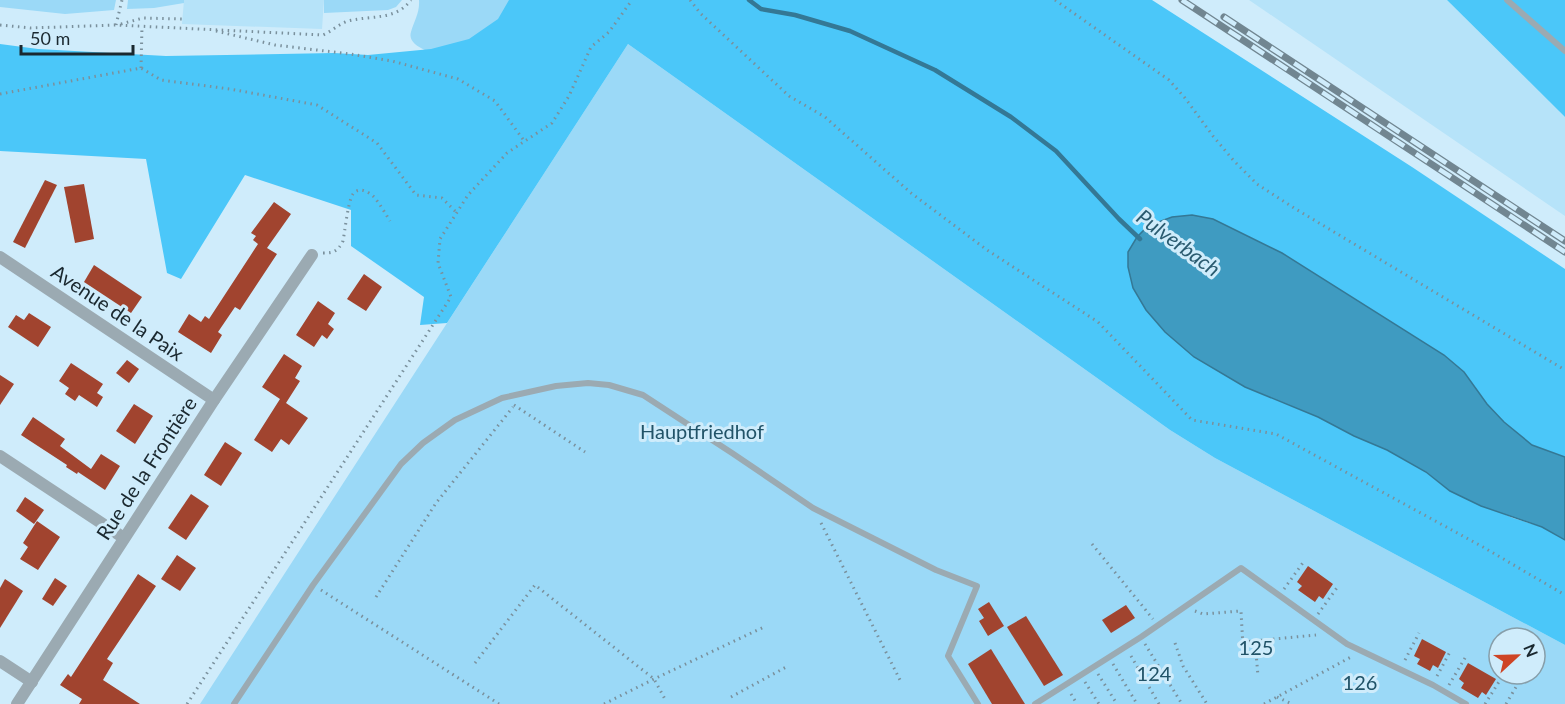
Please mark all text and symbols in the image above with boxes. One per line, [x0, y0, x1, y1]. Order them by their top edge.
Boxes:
scale bar [21, 18, 134, 56]
text: 50 m [30, 27, 70, 49]
water label: Pulverbach [1132, 203, 1226, 281]
street label: Avenue de la Paix [47, 259, 189, 365]
street label: Rue de la Frontière [91, 392, 201, 544]
park label: Hauptfriedhof [640, 419, 764, 443]
north arrow [1487, 626, 1547, 686]
park label: 125 [1239, 635, 1273, 659]
text: N [1520, 641, 1542, 659]
park label: 124 [1137, 661, 1172, 685]
park label: 126 [1343, 670, 1377, 694]

